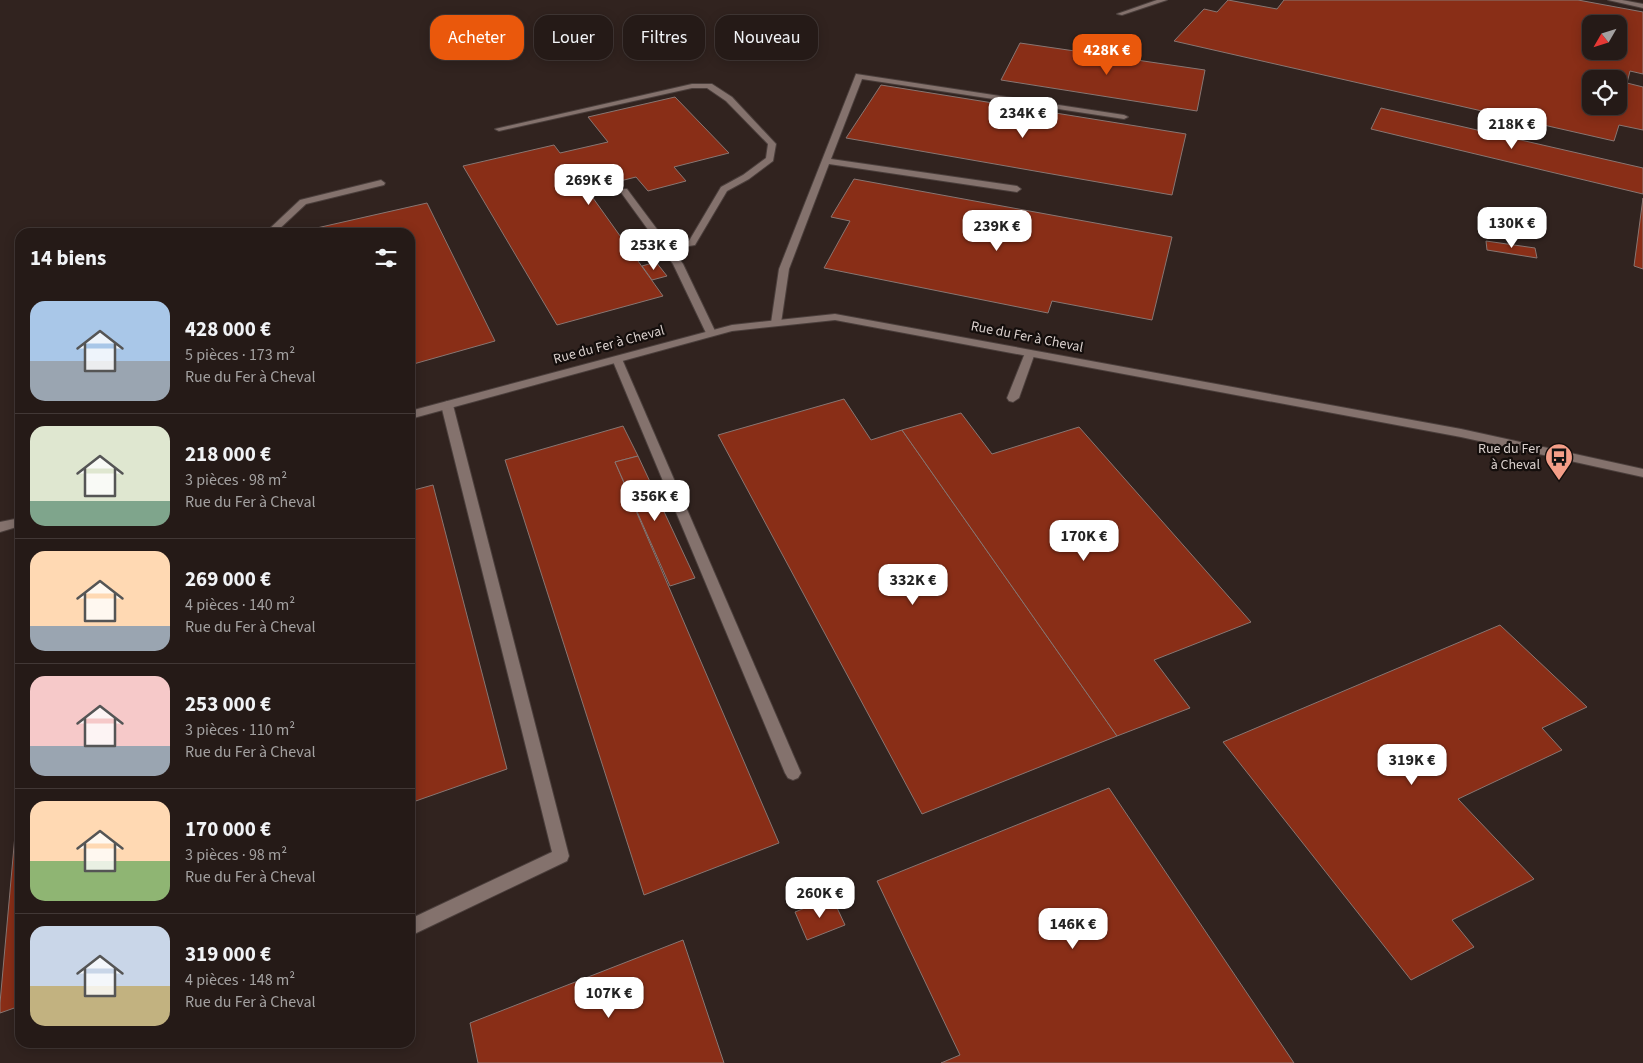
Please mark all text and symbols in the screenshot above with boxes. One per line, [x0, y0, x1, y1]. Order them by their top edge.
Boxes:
chip: Acheter [430, 15, 524, 60]
chip: Louer [534, 15, 613, 60]
chip: Filtres [623, 15, 705, 60]
chip: Nouveau [715, 15, 818, 60]
north arrow [1582, 15, 1628, 60]
map controls [1582, 15, 1627, 115]
pin: 428K € [1066, 34, 1148, 76]
text: 428K € [1084, 39, 1130, 61]
button: locate [1582, 70, 1627, 115]
pin: 234K € [982, 96, 1064, 139]
text: 234K € [1000, 102, 1046, 124]
pin: 218K € [1471, 108, 1553, 150]
text: 218K € [1489, 113, 1535, 135]
pin: 269K € [548, 164, 630, 206]
text: 269K € [566, 169, 612, 191]
pin: 130K € [1471, 206, 1553, 249]
pin: 239K € [956, 210, 1038, 252]
text: 130K € [1489, 212, 1535, 234]
text: 239K € [974, 215, 1020, 237]
pin: 253K € [613, 228, 695, 271]
text: 253K € [631, 234, 677, 256]
text: 14 biens [30, 243, 106, 273]
icon: filters [372, 244, 400, 272]
text: 428 000 € [185, 314, 271, 344]
street label: Rue du Fer à Cheval [969, 316, 1085, 358]
street label: Rue du Fer à Cheval [551, 320, 667, 369]
icon: home [70, 321, 130, 381]
text: 5 pièces · 173 m² [185, 344, 295, 366]
text: Rue du Fer à Cheval [185, 366, 316, 388]
text: 218 000 € [185, 439, 271, 469]
place label: Rue du Fer à Cheval [1478, 439, 1540, 475]
bus stop icon: Rue du Fer à Cheval [1544, 442, 1574, 481]
icon: home [70, 446, 130, 506]
text: 3 pièces · 98 m² [185, 469, 287, 491]
pin: 356K € [614, 480, 696, 522]
text: 356K € [632, 485, 678, 507]
text: Rue du Fer à Cheval [185, 491, 316, 513]
pin: 170K € [1043, 520, 1125, 562]
text: 170K € [1061, 525, 1107, 547]
text: 269 000 € [185, 564, 271, 594]
pin: 332K € [872, 564, 954, 606]
text: 332K € [890, 569, 936, 591]
icon: home [70, 571, 130, 631]
text: 4 pièces · 140 m² [185, 594, 295, 616]
text: Rue du Fer à Cheval [185, 616, 316, 638]
text: 253 000 € [185, 689, 271, 719]
icon: home [70, 696, 130, 756]
text: 3 pièces · 110 m² [185, 719, 295, 741]
text: Rue du Fer à Cheval [185, 741, 316, 763]
pin: 319K € [1371, 744, 1453, 786]
text: 319K € [1389, 749, 1435, 771]
text: 170 000 € [185, 814, 271, 844]
icon: home [70, 821, 130, 881]
text: 3 pièces · 98 m² [185, 844, 287, 866]
text: Rue du Fer à Cheval [185, 866, 316, 888]
pin: 260K € [779, 876, 861, 919]
text: 260K € [797, 882, 843, 904]
pin: 146K € [1032, 908, 1114, 950]
text: 146K € [1050, 913, 1096, 935]
text: 319 000 € [185, 939, 271, 969]
icon: home [70, 946, 130, 1006]
text: 4 pièces · 148 m² [185, 969, 295, 991]
pin: 107K € [568, 976, 650, 1019]
text: 107K € [586, 982, 632, 1004]
text: Rue du Fer à Cheval [185, 991, 316, 1013]

